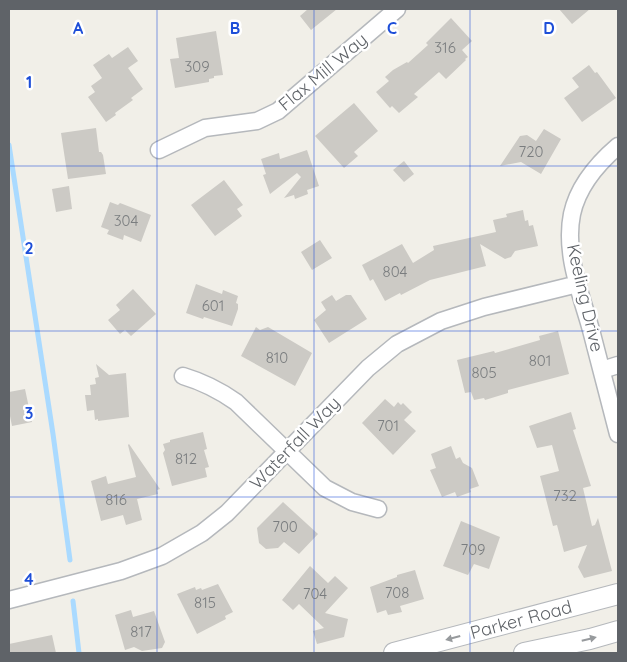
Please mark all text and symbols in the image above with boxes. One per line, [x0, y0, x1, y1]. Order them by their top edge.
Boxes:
text: A [73, 18, 84, 38]
text: B [230, 18, 240, 38]
text: C [387, 18, 397, 38]
text: D [543, 18, 555, 38]
street label: Flax Mill Way [273, 28, 372, 116]
house number: 316 [434, 38, 456, 57]
house number: 309 [184, 57, 210, 76]
text: 1 [26, 72, 32, 92]
house number: 720 [519, 142, 544, 161]
house number: 304 [114, 211, 138, 230]
text: 2 [24, 238, 34, 258]
street label: Keeling Drive [562, 242, 609, 354]
house number: 804 [383, 262, 408, 281]
house number: 601 [202, 296, 224, 315]
house number: 810 [266, 348, 288, 367]
house number: 801 [529, 351, 551, 370]
house number: 805 [471, 363, 497, 382]
street label: Waterfall Way [245, 391, 345, 494]
text: 3 [25, 403, 33, 423]
house number: 701 [377, 416, 399, 435]
house number: 812 [175, 449, 197, 468]
house number: 732 [553, 486, 577, 505]
house number: 816 [105, 490, 127, 509]
house number: 700 [272, 517, 298, 536]
house number: 709 [461, 540, 486, 559]
text: 4 [24, 569, 34, 589]
house number: 708 [385, 583, 409, 602]
house number: 704 [303, 584, 327, 603]
house number: 815 [194, 593, 216, 612]
street label: Parker Road [467, 595, 574, 644]
house number: 817 [130, 622, 152, 641]
one-way arrow [445, 634, 460, 642]
one-way arrow [581, 635, 596, 643]

